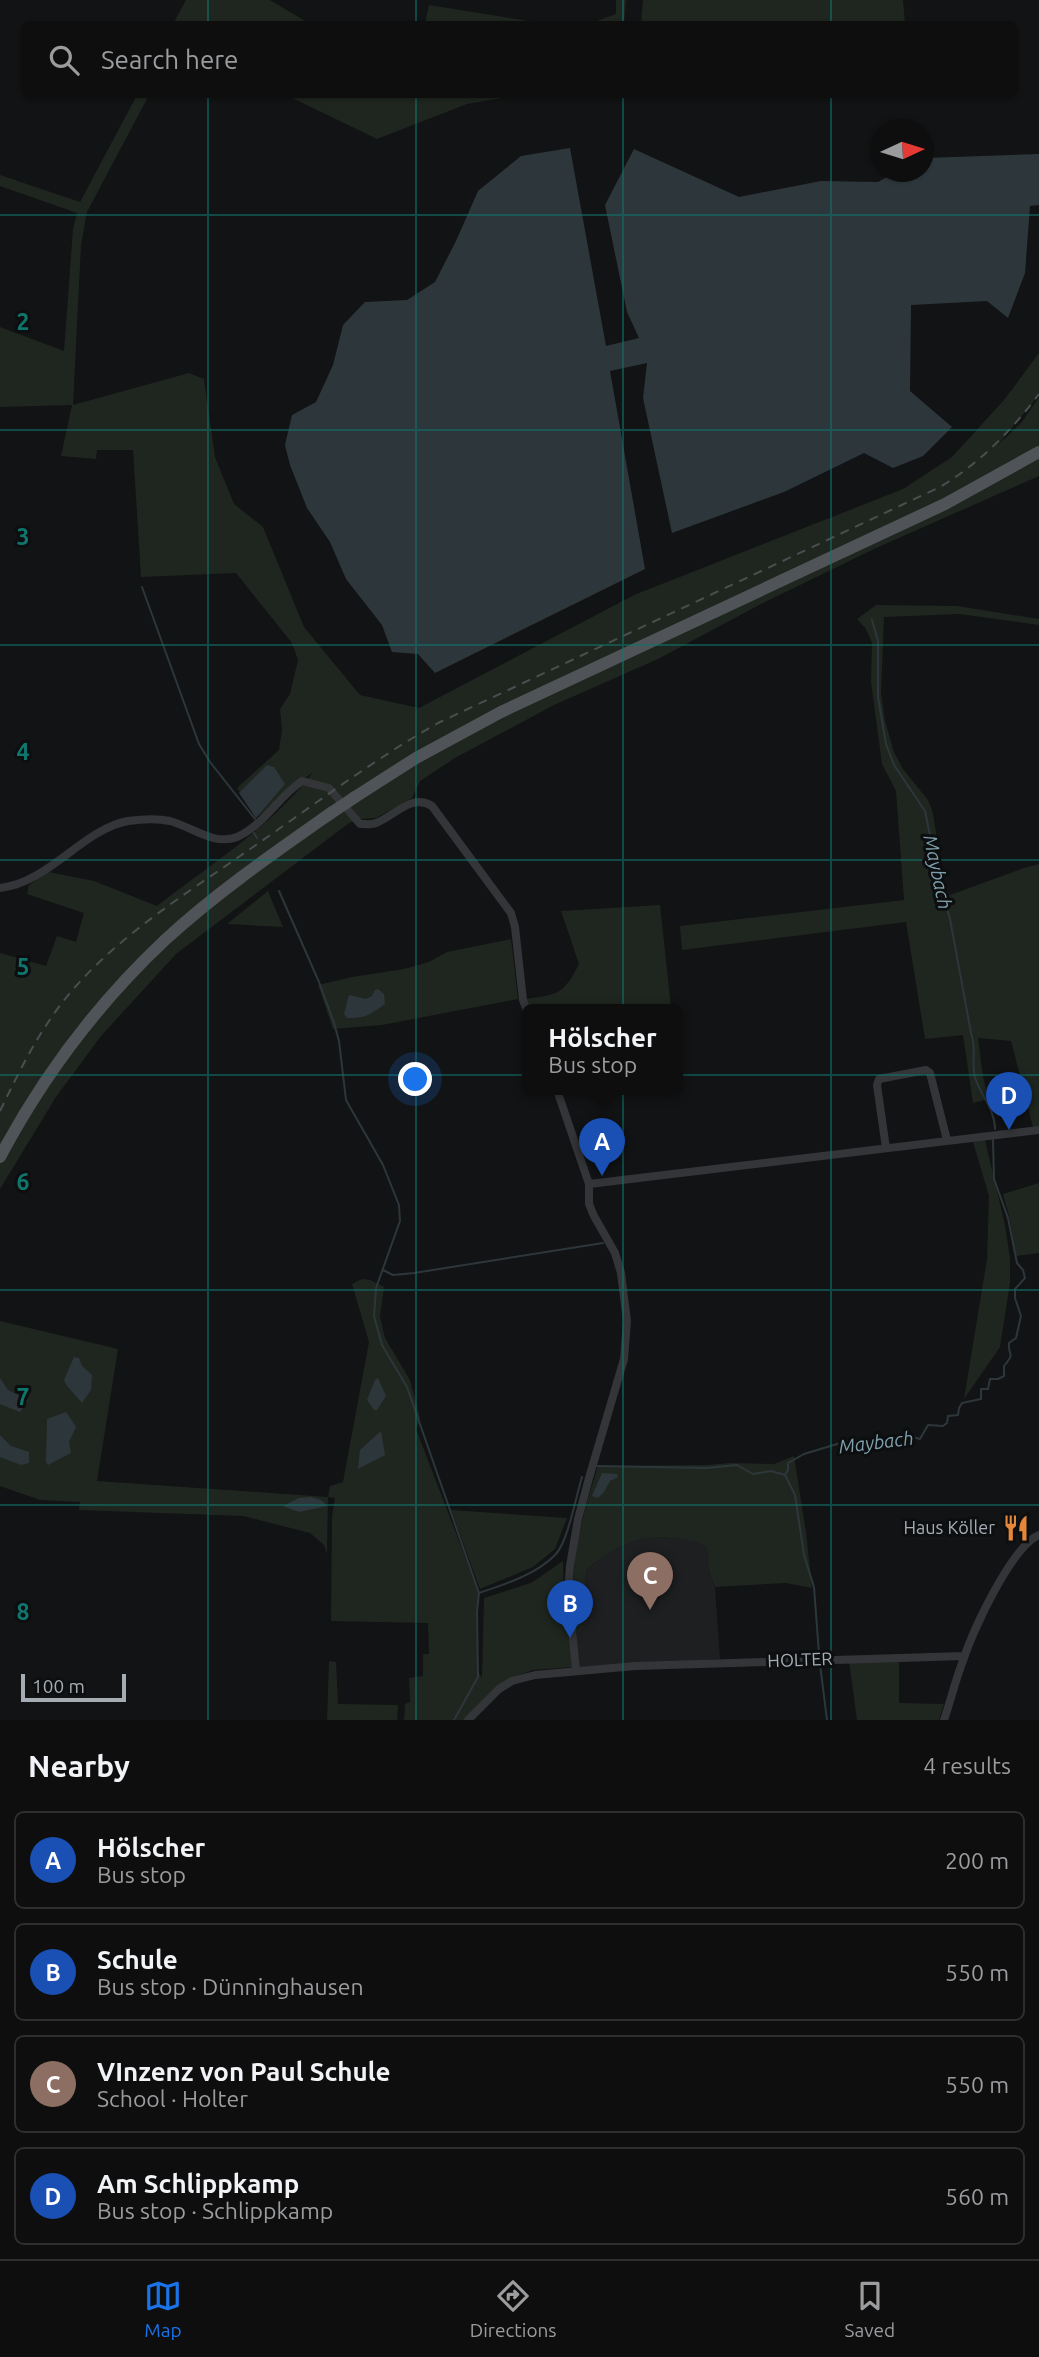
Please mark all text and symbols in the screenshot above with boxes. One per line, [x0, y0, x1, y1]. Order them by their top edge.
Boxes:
search box [21, 21, 1018, 98]
icon: search [45, 41, 83, 79]
text: Search here [101, 45, 238, 74]
north arrow [871, 119, 934, 182]
text: 2 [17, 309, 29, 334]
text: 3 [17, 524, 29, 549]
text: 4 [17, 739, 30, 764]
water label: Maybach [919, 833, 957, 911]
text: 5 [17, 954, 29, 979]
popup [522, 1004, 683, 1095]
text: Hölscher [548, 1023, 657, 1052]
text: Bus stop [548, 1052, 637, 1077]
your location [398, 1062, 432, 1096]
pin: D [986, 1072, 1032, 1130]
pin: A [579, 1118, 625, 1176]
text: 6 [17, 1169, 30, 1194]
text: 7 [17, 1384, 29, 1409]
water label: Maybach [837, 1426, 915, 1458]
restaurant icon: Haus Köller [1001, 1513, 1031, 1543]
place label: Haus Köller [904, 1517, 995, 1537]
pin: C [627, 1552, 673, 1610]
pin: B [547, 1580, 593, 1638]
text: 8 [17, 1599, 29, 1624]
street label: HOLTER [767, 1648, 833, 1670]
scale bar [21, 1671, 126, 1703]
text: 100 m [32, 1675, 85, 1697]
text: Nearby [28, 1749, 130, 1783]
text: 4 results [923, 1753, 1011, 1778]
text: Hölscher [97, 1833, 205, 1862]
text: A [45, 1848, 61, 1873]
text: 200 m [945, 1848, 1009, 1873]
text: Bus stop [97, 1862, 186, 1887]
text: Schule [97, 1945, 178, 1974]
text: B [45, 1960, 61, 1985]
text: 550 m [945, 1960, 1009, 1985]
text: Bus stop · Dünninghausen [97, 1974, 364, 1999]
text: VInzenz von Paul Schule [97, 2057, 391, 2086]
text: C [46, 2072, 60, 2097]
text: 550 m [945, 2072, 1009, 2097]
text: School · Holter [97, 2086, 248, 2111]
text: Am Schlippkamp [97, 2169, 299, 2198]
text: D [45, 2184, 61, 2209]
text: 560 m [945, 2184, 1009, 2209]
text: Bus stop · Schlippkamp [97, 2198, 333, 2223]
tab: Map [144, 2277, 182, 2341]
tab: Directions [470, 2277, 557, 2341]
tab: Saved [844, 2277, 895, 2341]

